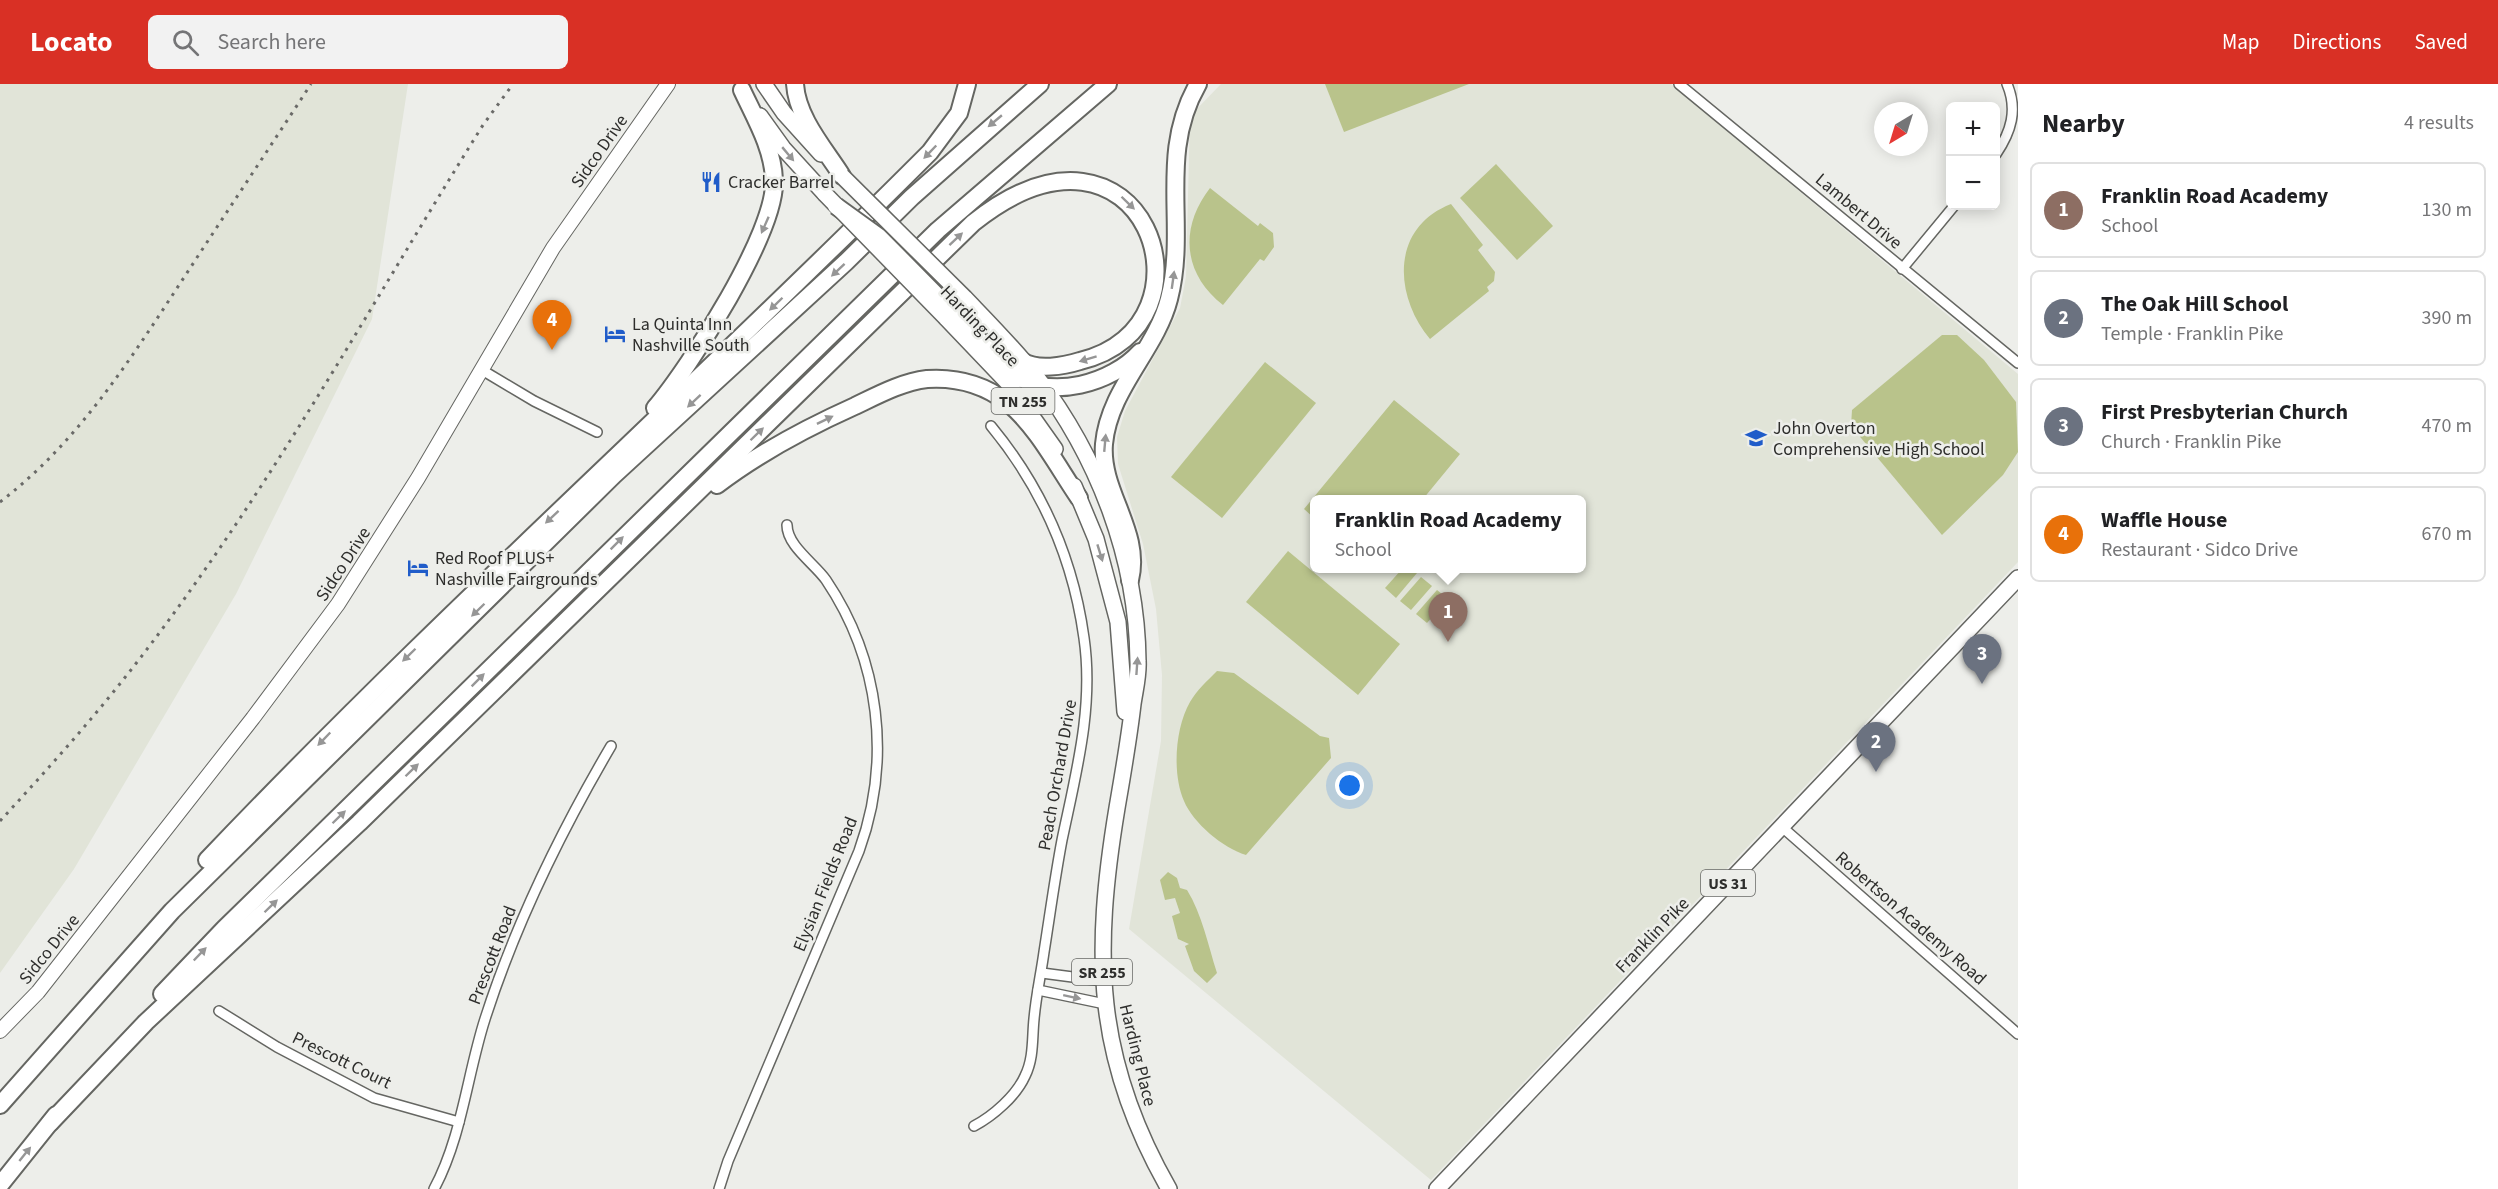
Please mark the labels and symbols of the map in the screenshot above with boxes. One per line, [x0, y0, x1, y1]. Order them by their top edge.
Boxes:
north arrow [1874, 102, 1928, 156]
street label: Sidco Drive [565, 110, 634, 193]
one-way arrow [987, 115, 1003, 128]
one-way arrow [923, 145, 937, 160]
one-way arrow [781, 146, 794, 161]
street label: Lambert Drive [1810, 168, 1908, 255]
restaurant icon: Cracker Barrel [699, 170, 723, 194]
place label: Cracker Barrel [728, 170, 834, 195]
one-way arrow [1120, 196, 1135, 210]
one-way arrow [760, 216, 770, 234]
one-way arrow [948, 233, 963, 246]
one-way arrow [831, 262, 845, 276]
one-way arrow [1168, 270, 1177, 289]
street label: Harding Place [934, 280, 1025, 373]
one-way arrow [768, 297, 783, 311]
pin: 4 [532, 300, 572, 350]
place label: La Quinta Inn Nashville South [632, 312, 750, 358]
hotel icon: La Quinta Inn Nashville South [603, 322, 627, 346]
one-way arrow [1079, 355, 1097, 364]
road number: TN 255 [992, 388, 1054, 414]
one-way arrow [687, 394, 702, 408]
one-way arrow [816, 416, 833, 425]
place label: John Overton Comprehensive High School [1773, 416, 1985, 462]
school or university icon: John Overton Comprehensive High School [1744, 426, 1768, 450]
one-way arrow [749, 427, 764, 441]
one-way arrow [1100, 433, 1110, 452]
one-way arrow [545, 509, 559, 523]
street label: Sidco Drive [310, 522, 377, 606]
one-way arrow [609, 536, 624, 550]
one-way arrow [1096, 544, 1105, 562]
place label: Red Roof PLUS+ Nashville Fairgrounds [435, 546, 598, 592]
hotel icon: Red Roof PLUS+ Nashville Fairgrounds [406, 556, 430, 580]
pin: 1 [1428, 592, 1468, 642]
one-way arrow [472, 602, 486, 616]
pin: 3 [1962, 634, 2002, 684]
one-way arrow [402, 647, 416, 661]
one-way arrow [1133, 657, 1142, 676]
one-way arrow [471, 673, 485, 687]
street label: Peach Orchard Drive [1032, 698, 1083, 853]
pin: 2 [1856, 722, 1896, 772]
one-way arrow [317, 731, 331, 745]
one-way arrow [404, 764, 418, 778]
your location [1335, 771, 1364, 800]
one-way arrow [331, 810, 345, 824]
street label: Elysian Fields Road [787, 813, 864, 955]
street label: Robertson Academy Road [1830, 846, 1992, 991]
road number: US 31 [1701, 870, 1755, 896]
street label: Franklin Pike [1610, 892, 1695, 979]
one-way arrow [264, 899, 278, 913]
street label: Prescott Road [462, 902, 523, 1008]
street label: Sidco Drive [13, 909, 86, 990]
one-way arrow [193, 946, 207, 961]
road number: SR 255 [1072, 959, 1132, 985]
one-way arrow [1062, 993, 1081, 1003]
street label: Harding Place [1113, 1001, 1162, 1109]
street label: Prescott Court [288, 1026, 396, 1095]
one-way arrow [18, 1146, 30, 1161]

